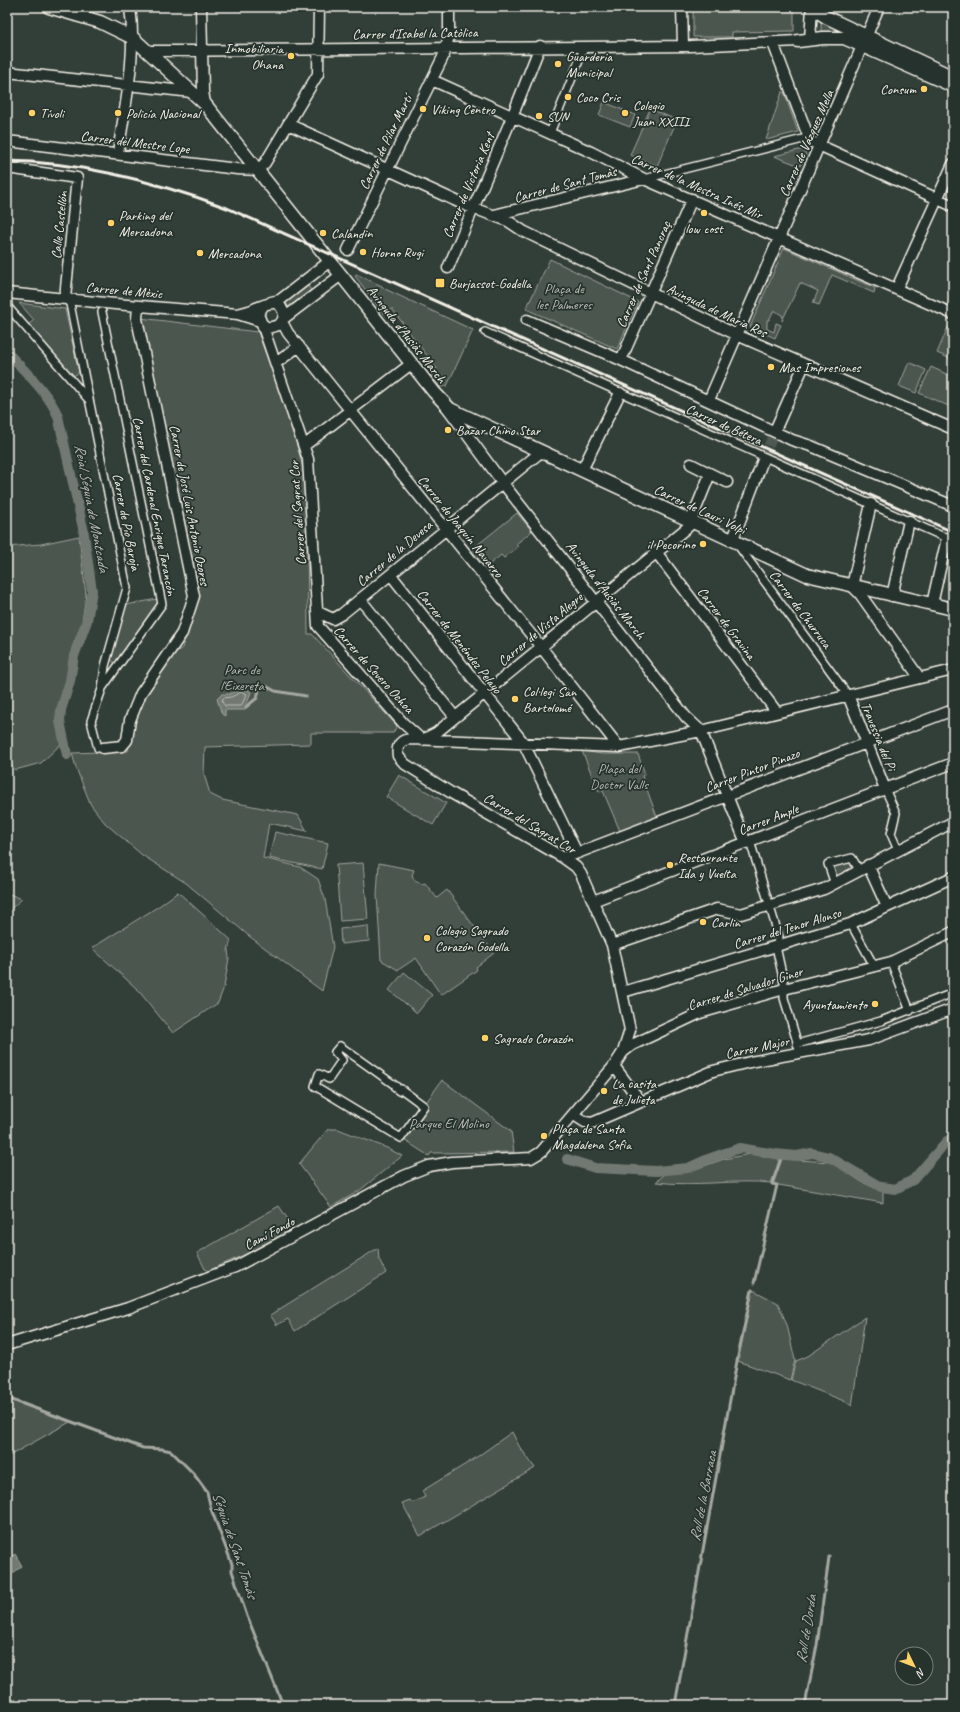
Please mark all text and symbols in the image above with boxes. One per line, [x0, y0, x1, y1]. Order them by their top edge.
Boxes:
street label: Carrer d'Isabel la Catòlica [352, 24, 479, 43]
place label: Inmobiliaria Ohana [225, 40, 284, 73]
place label: Guarderia Municipal [566, 48, 614, 81]
marker: Inmobiliaria Ohana [286, 51, 296, 61]
marker: Guarderia Municipal [553, 59, 563, 69]
place label: Consum [880, 81, 917, 98]
marker: Consum [919, 84, 929, 94]
street label: Carrer de Vázquez Mella [775, 86, 838, 199]
street label: Carrer de Pilar Martí [355, 89, 417, 192]
place label: Coco Cris [576, 89, 621, 106]
marker: Coco Cris [563, 92, 573, 102]
place label: Colegio Juan XXIII [632, 97, 693, 130]
place label: Viking Centro [431, 101, 496, 118]
marker: Viking Centro [418, 104, 428, 114]
place label: Tívoli [40, 105, 66, 122]
place label: Policía Nacional [126, 105, 202, 122]
marker: Tívoli [27, 108, 37, 118]
marker: Policía Nacional [113, 108, 123, 118]
place label: SUN [547, 108, 571, 125]
marker: Colegio Juan XXIII [620, 108, 630, 118]
marker: SUN [534, 111, 544, 121]
street label: Carrer del Mestre Lope [80, 127, 192, 158]
street label: Carrer de Victoria Kent [439, 128, 499, 240]
street label: Carrer de la Mestra Inés Mir [629, 150, 766, 223]
street label: Carrer de Sant Tomàs [512, 162, 619, 206]
street label: Calle Castellón [47, 190, 72, 260]
place label: Parking del Mercadona [119, 207, 174, 240]
marker: low cost [699, 208, 709, 218]
street label: Carrer de Sant Pancraç [612, 217, 675, 330]
marker: Parking del Mercadona [106, 218, 116, 228]
place label: low cost [685, 220, 724, 237]
place label: Calandin [331, 225, 373, 242]
marker: Calandin [318, 228, 328, 238]
place label: Horno Rugi [371, 244, 426, 261]
place label: Mercadona [208, 245, 262, 262]
marker: Horno Rugi [358, 247, 368, 257]
marker: Mercadona [195, 248, 205, 258]
place label: Burjassot-Godella [449, 275, 532, 292]
marker: Burjassot-Godella [434, 277, 446, 289]
street label: Carrer de Mèxic [85, 279, 164, 302]
park label: Plaça de les Palmeres [536, 280, 593, 313]
street label: Avinguda de Maria Ros [664, 280, 771, 342]
street label: Avinguda d'Ausiàs March [363, 282, 451, 388]
place label: Mas Impresiones [779, 359, 862, 376]
marker: Mas Impresiones [766, 362, 776, 372]
street label: Carrer de Bétera [683, 400, 765, 449]
street label: Carrer del Cardenal Enrique Tarancón [129, 415, 180, 598]
place label: Bazar Chino Star [456, 422, 541, 439]
street label: Carrer de José Luis Antonio Ozores [166, 423, 214, 588]
marker: Bazar Chino Star [443, 425, 453, 435]
water label: Reial Séquia de Montcada [70, 443, 113, 575]
street label: Carrer del Sagrat Cor [285, 459, 310, 566]
street label: Carrer de Pío Baroja [109, 472, 144, 573]
street label: Carrer de Joaquín Navarro [414, 472, 508, 582]
street label: Carrer de Lauri Volpi [651, 481, 750, 539]
street label: Carrer de la Devesa [353, 516, 436, 590]
place label: il Pecorino [647, 536, 697, 553]
street label: Avinguda d'Ausiàs March [562, 538, 650, 644]
marker: il Pecorino [698, 539, 708, 549]
street label: Carrer de Churruca [766, 567, 836, 653]
street label: Carrer de Gravina [694, 584, 760, 664]
street label: Carrer de Menéndez Pelayo [414, 586, 506, 698]
street label: Carrer de Vista Alegre [494, 588, 587, 670]
street label: Carrer de Severo Ochoa [330, 622, 418, 718]
park label: Parc de l'Eixereta [220, 661, 265, 694]
place label: Col·legi San Bartolomé [523, 683, 577, 716]
marker: Col·legi San Bartolomé [510, 694, 520, 704]
street label: Travessia del Pi [857, 700, 901, 775]
street label: Carrer Pintor Pinazo [703, 744, 803, 796]
park label: Plaça del Doctor Valls [590, 760, 649, 793]
street label: Carrer del Sagrat Cor [481, 789, 580, 858]
street label: Carrer Ample [736, 800, 802, 839]
place label: Restaurante Ida y Vuelta [678, 849, 738, 882]
marker: Restaurante Ida y Vuelta [665, 860, 675, 870]
street label: Carrer del Tenor Alonso [731, 904, 844, 953]
place label: Carlin [711, 914, 741, 931]
marker: Carlin [698, 917, 708, 927]
place label: Colegio Sagrado Corazón Godella [435, 922, 510, 955]
marker: Colegio Sagrado Corazón Godella [422, 933, 432, 943]
street label: Carrer de Salvador Giner [686, 962, 806, 1014]
place label: Ayuntamiento [803, 996, 869, 1013]
marker: Ayuntamiento [870, 999, 880, 1009]
place label: Sagrado Corazón [493, 1030, 574, 1047]
street label: Carrer Major [724, 1032, 791, 1063]
marker: Sagrado Corazón [480, 1033, 490, 1043]
place label: La casita de Julieta [612, 1075, 657, 1108]
marker: La casita de Julieta [599, 1086, 609, 1096]
park label: Parque El Molino [409, 1115, 490, 1132]
place label: Plaça de Santa Magdalena Sofia [552, 1120, 632, 1153]
marker: Plaça de Santa Magdalena Sofia [539, 1131, 549, 1141]
street label: Camí Fondo [241, 1212, 299, 1254]
water label: Roll de la Barraca [685, 1448, 722, 1543]
water label: Séquia de Sant Tomàs [208, 1490, 262, 1603]
water label: Roll de Dorda [792, 1593, 821, 1664]
north arrow [894, 1646, 934, 1686]
text: N [912, 1666, 929, 1682]

